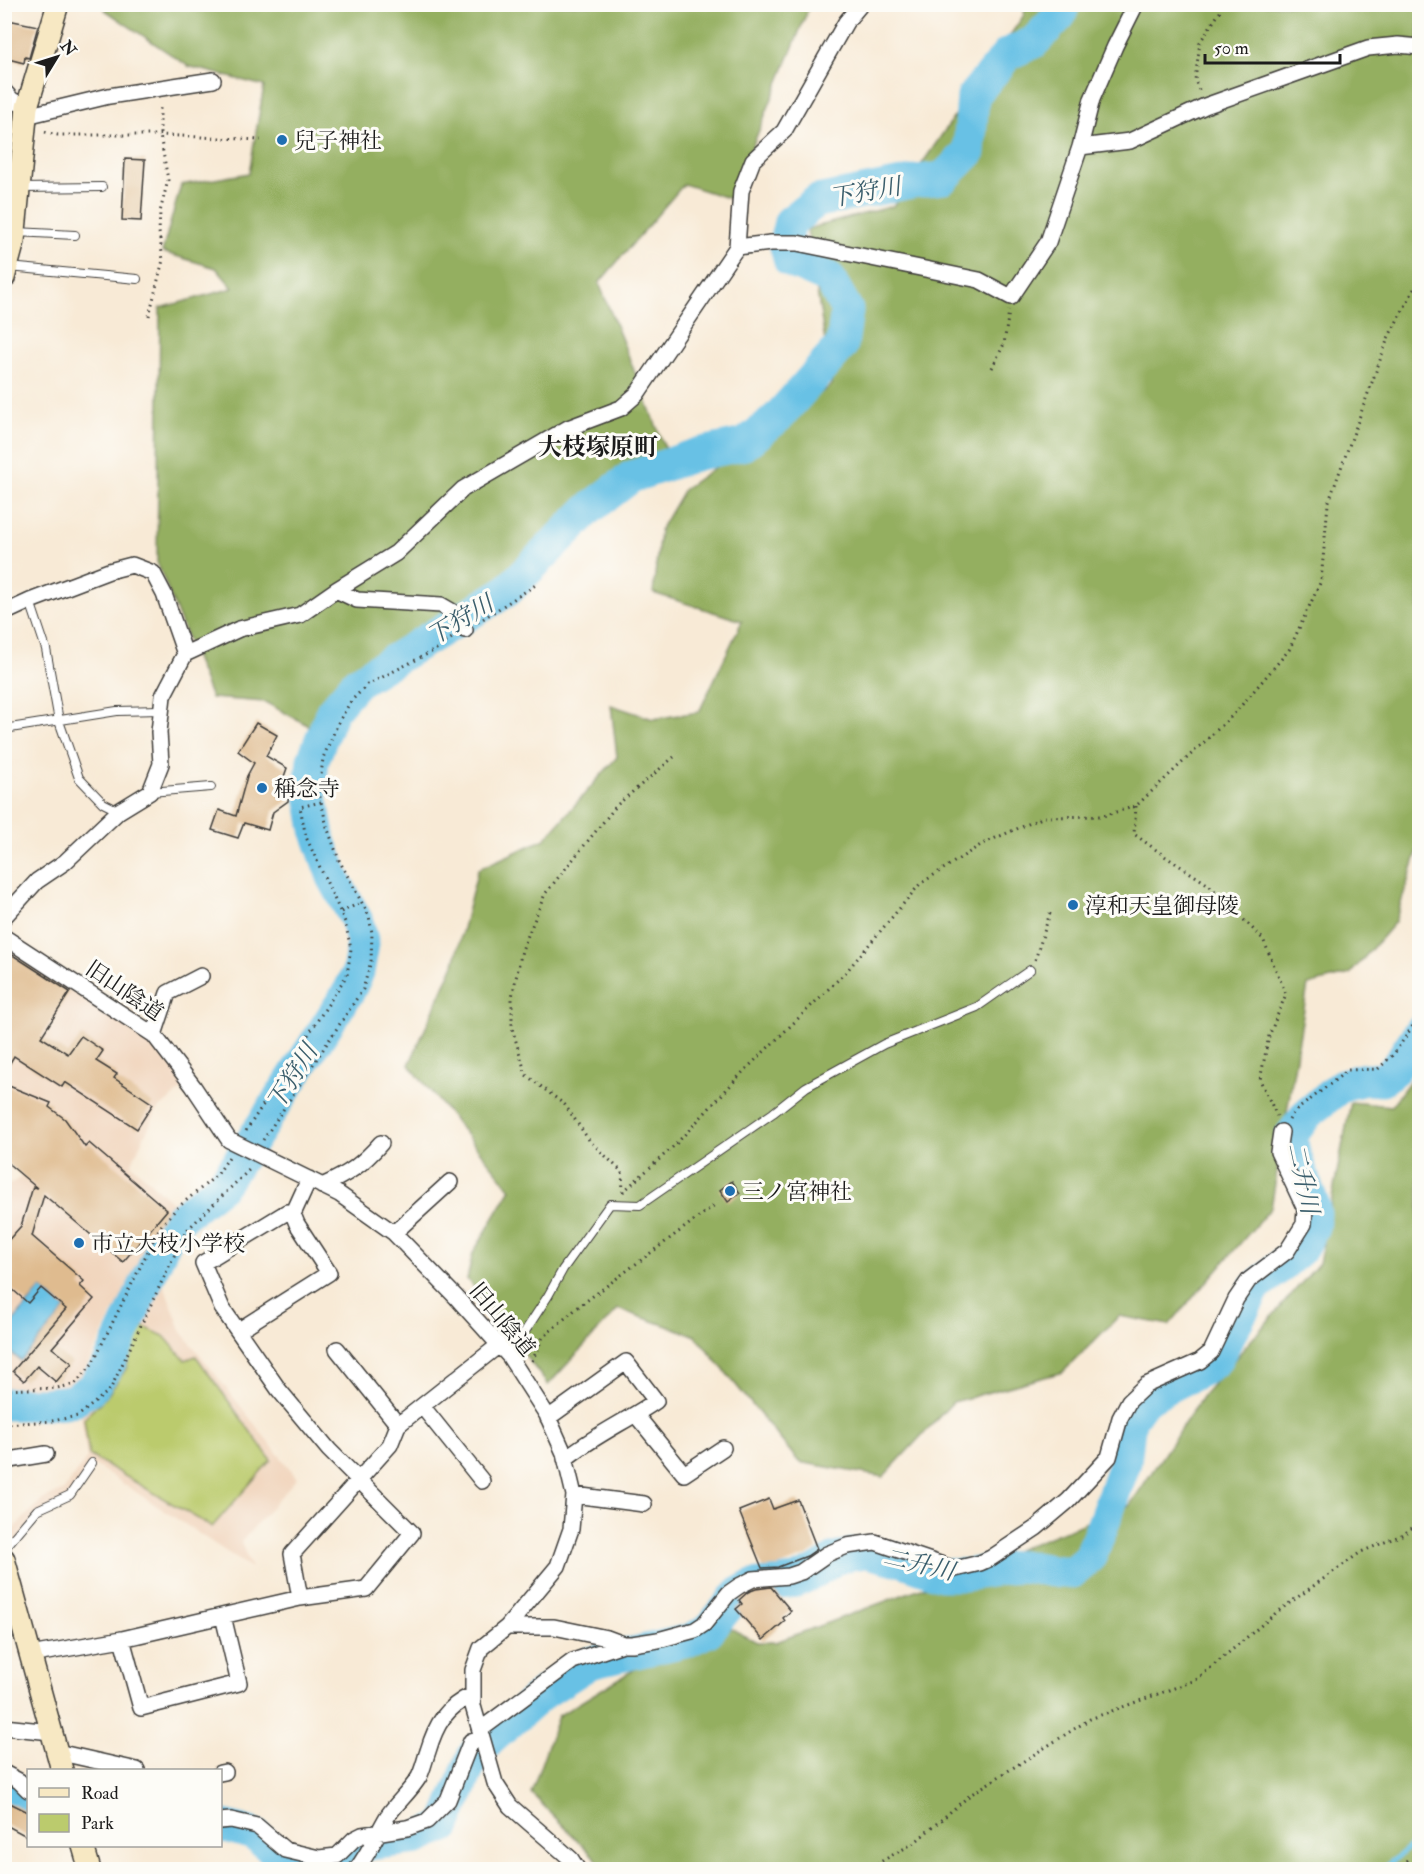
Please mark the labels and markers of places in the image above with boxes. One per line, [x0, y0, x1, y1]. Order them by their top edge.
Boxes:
place label: 兒子神社 [294, 127, 382, 155]
marker: 兒子神社 [275, 133, 289, 147]
place label: 稱念寺 [274, 775, 340, 803]
marker: 稱念寺 [255, 781, 269, 795]
place label: 淳和天皇御母陵 [1085, 892, 1239, 920]
marker: 淳和天皇御母陵 [1066, 898, 1080, 912]
place label: 三ノ宮神社 [742, 1178, 852, 1206]
marker: 三ノ宮神社 [723, 1184, 737, 1198]
place label: 市立大枝小学校 [91, 1230, 245, 1258]
marker: 市立大枝小学校 [72, 1236, 86, 1250]

